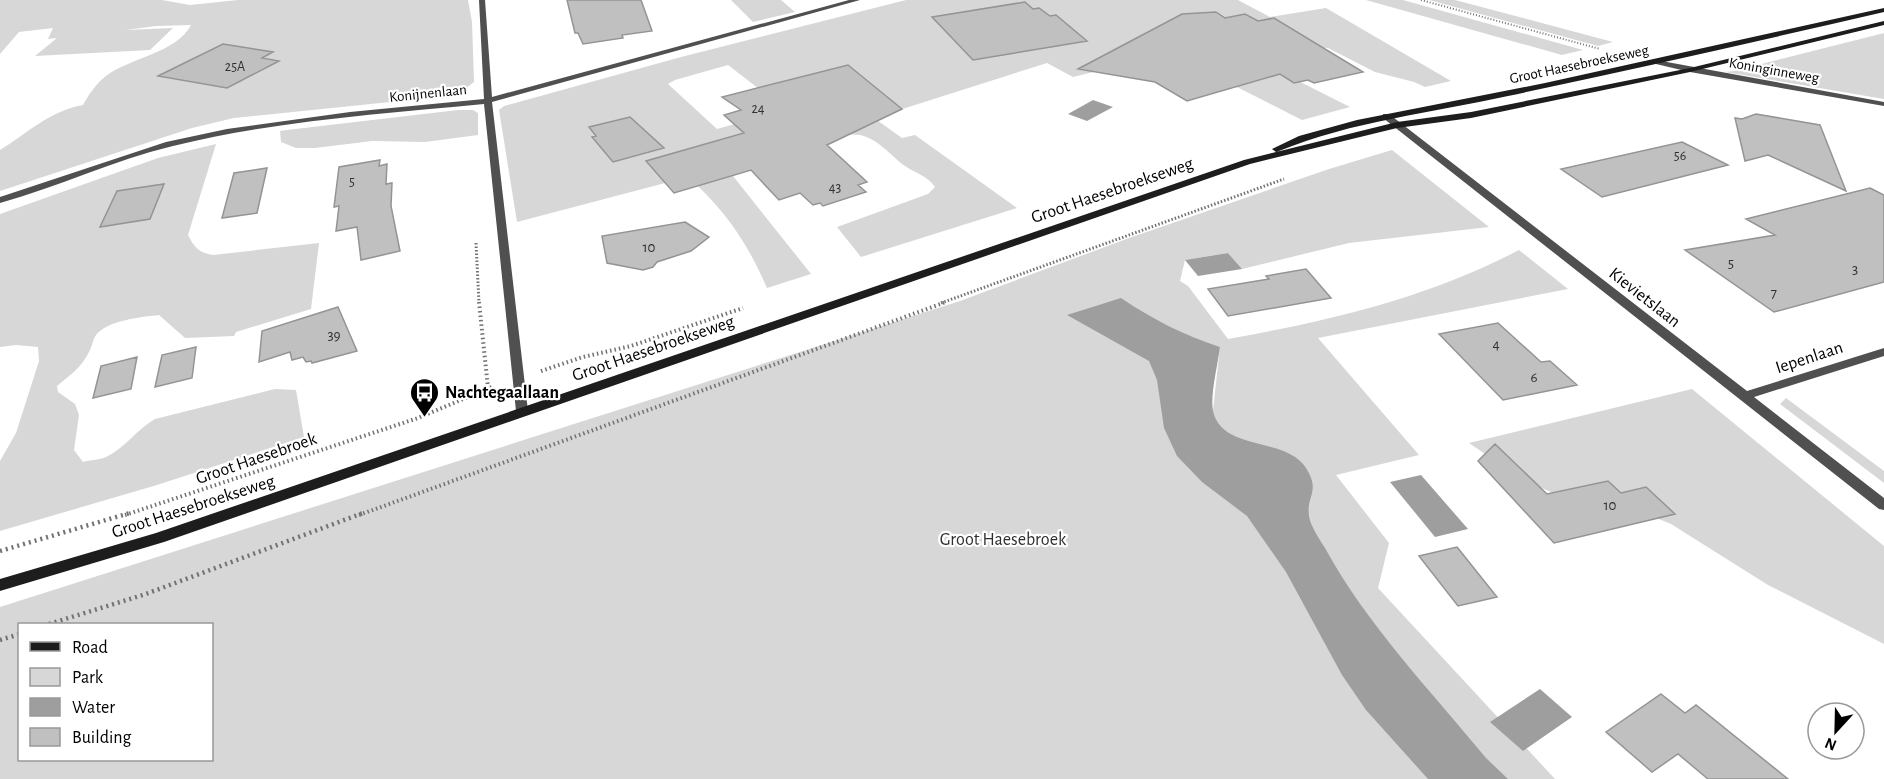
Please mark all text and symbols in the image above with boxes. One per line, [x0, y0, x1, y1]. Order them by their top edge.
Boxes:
street label: Groot Haesebroekseweg [1508, 42, 1651, 87]
street label: Koninginneweg [1728, 55, 1821, 86]
house number: 25A [225, 60, 245, 74]
street label: Konijnenlaan [388, 82, 468, 105]
house number: 24 [751, 102, 765, 116]
house number: 56 [1674, 149, 1686, 163]
street label: Groot Haesebroekseweg [1029, 155, 1196, 227]
house number: 5 [349, 175, 355, 189]
house number: 43 [829, 181, 841, 195]
house number: 10 [642, 240, 656, 255]
house number: 5 [1728, 256, 1734, 271]
house number: 3 [1852, 262, 1858, 277]
street label: Kievietslaan [1605, 264, 1684, 331]
house number: 7 [1771, 286, 1777, 301]
street label: Groot Haesebroekseweg [570, 313, 737, 385]
house number: 39 [327, 328, 341, 343]
house number: 4 [1492, 337, 1500, 352]
street label: Iepenlaan [1773, 339, 1845, 377]
house number: 6 [1530, 370, 1538, 385]
bus stop icon: Nachtegaallaan [408, 376, 440, 418]
place label: Nachtegaallaan [445, 384, 559, 402]
street label: Groot Haesebroek [194, 430, 320, 488]
street label: Groot Haesebroekseweg [110, 472, 277, 542]
house number: 10 [1603, 498, 1617, 513]
park label: Groot Haesebroek [940, 531, 1067, 549]
legend [18, 623, 213, 761]
text: Road [72, 639, 108, 657]
text: Park [72, 669, 104, 687]
text: Water [72, 699, 115, 717]
north arrow [1806, 701, 1866, 761]
text: Building [72, 729, 132, 747]
text: N [1823, 734, 1839, 753]

